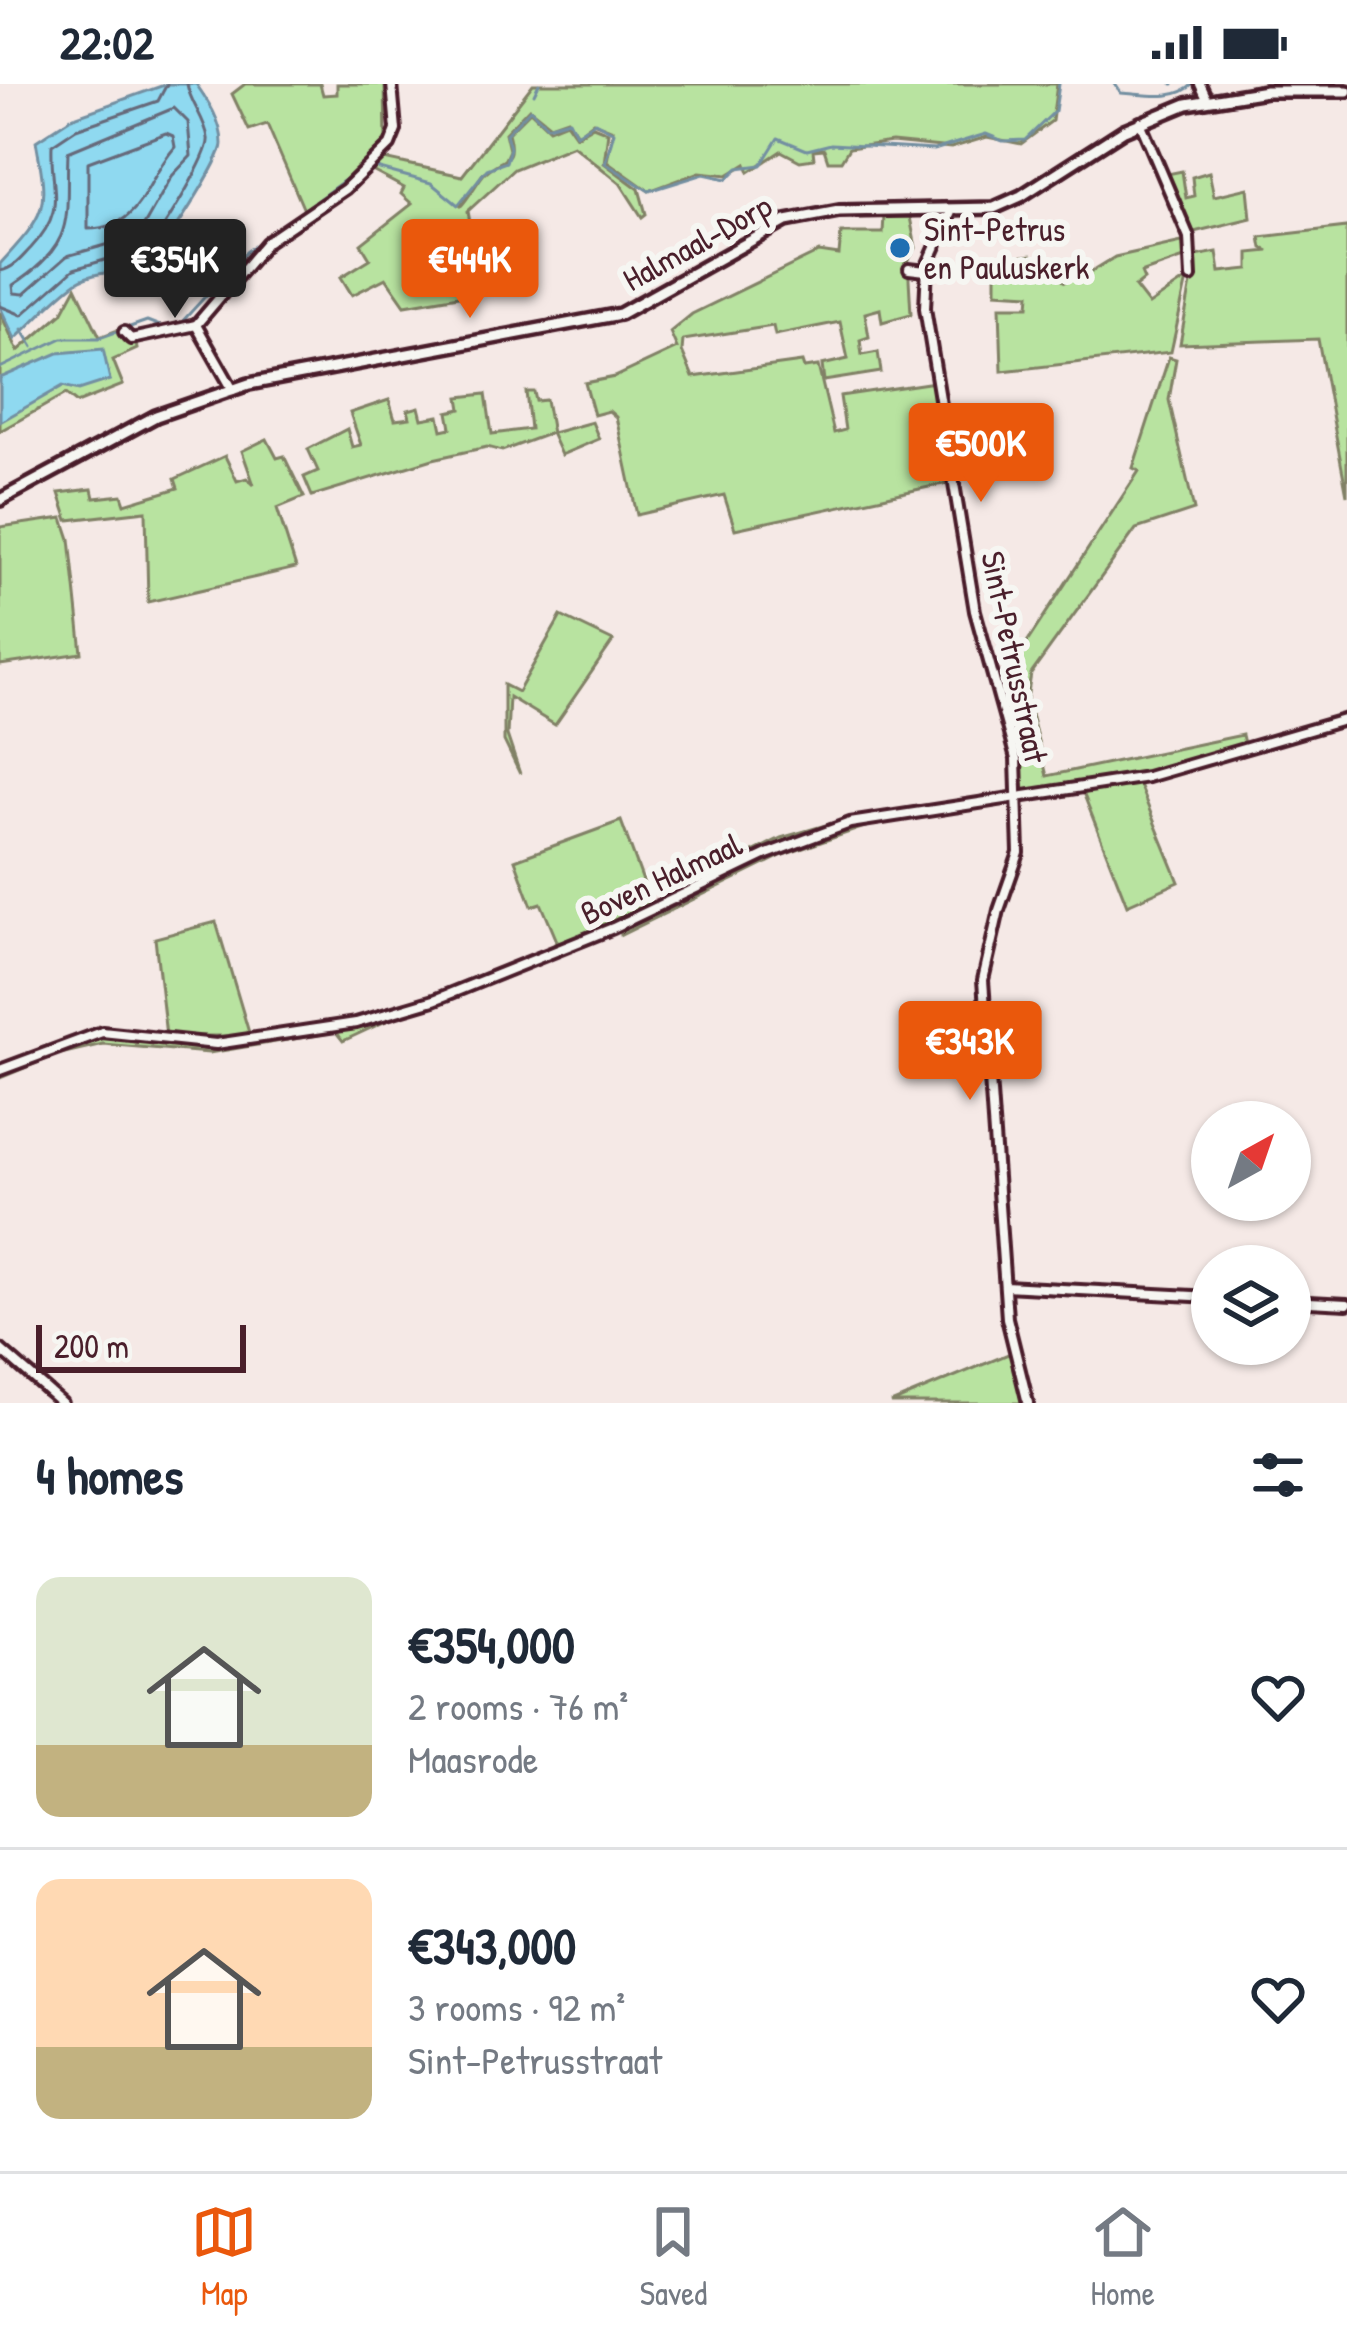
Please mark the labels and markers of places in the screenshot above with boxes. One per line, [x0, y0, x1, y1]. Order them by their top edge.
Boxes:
place label: Sint-Petrus en Pauluskerk [924, 207, 1090, 289]
pin: €354K [91, 219, 259, 321]
pin: €444K [386, 219, 554, 321]
marker: Sint-Petrus en Pauluskerk [887, 235, 913, 261]
pin: €500K [897, 403, 1065, 505]
pin: €343K [886, 1001, 1054, 1103]

